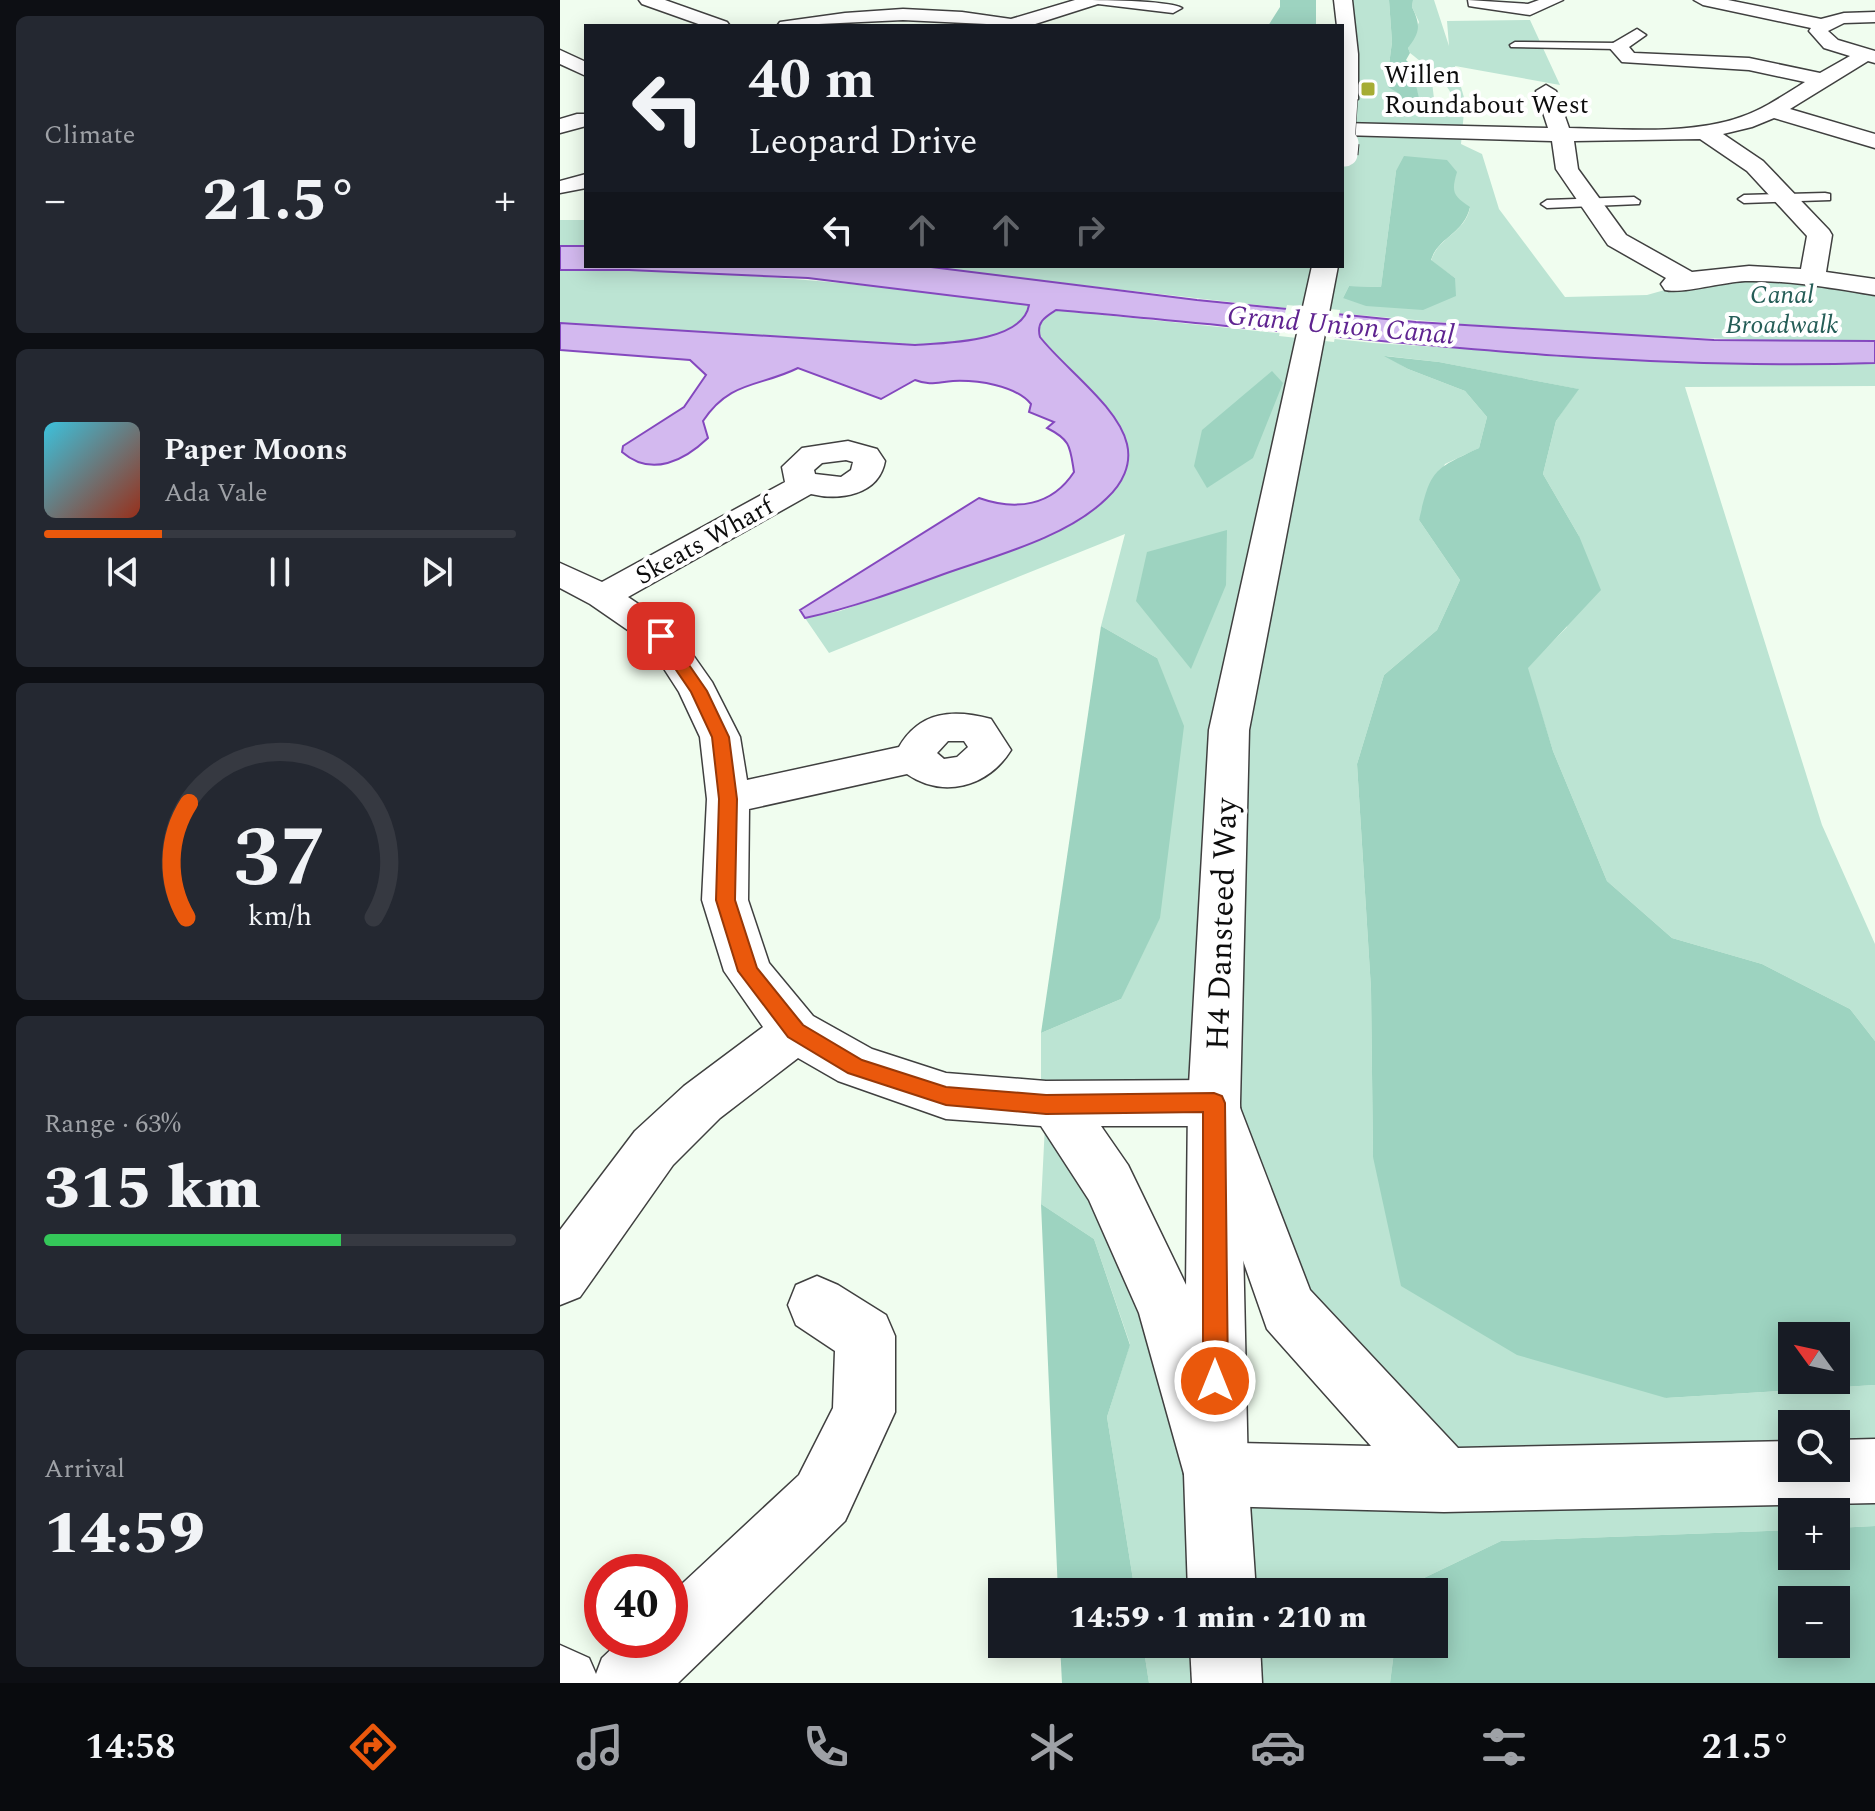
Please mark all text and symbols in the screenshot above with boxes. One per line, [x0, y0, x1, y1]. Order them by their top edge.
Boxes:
text: 40 m [748, 38, 875, 123]
place label: Willen Roundabout West [1384, 55, 1589, 125]
icon: left [616, 56, 720, 160]
marker: Willen Roundabout West [1359, 80, 1377, 98]
text: Climate [44, 115, 135, 155]
text: Leopard Drive [748, 115, 977, 170]
text: 21.5° [203, 155, 357, 247]
text: − [44, 167, 66, 234]
text: + [494, 167, 516, 234]
icon: left [816, 208, 860, 252]
icon: ahead [900, 208, 944, 252]
icon: ahead [984, 208, 1028, 252]
icon: right [1068, 208, 1112, 252]
park label: Canal Broadwalk [1726, 275, 1838, 345]
water label: Grand Union Canal [1225, 294, 1456, 357]
text: Paper Moons [164, 427, 348, 473]
text: Ada Vale [164, 473, 267, 513]
street label: Skeats Wharf [628, 485, 783, 595]
icon: previous [101, 550, 145, 594]
icon: pause [258, 550, 302, 594]
icon: next [415, 550, 459, 594]
pin [627, 602, 695, 670]
icon: arrive [639, 614, 683, 658]
text: 37 [233, 795, 327, 922]
street label: H4 Dansteed Way [1194, 795, 1251, 1051]
text: km/h [248, 895, 312, 938]
text: Range · 63% [44, 1104, 181, 1144]
text: 315 km [44, 1143, 261, 1235]
north arrow [1778, 1322, 1850, 1394]
map controls [1778, 1322, 1850, 1658]
position arrow [1173, 1339, 1257, 1423]
button: search [1778, 1410, 1850, 1482]
text: Arrival [44, 1449, 125, 1489]
text: 14:59 [44, 1488, 205, 1580]
button: + [1778, 1498, 1850, 1570]
speed limit sign: 40 [584, 1554, 688, 1658]
button: − [1778, 1586, 1850, 1658]
text: 14:59 · 1 min · 210 m [1069, 1595, 1367, 1641]
icon: directions [345, 1719, 401, 1775]
icon: music [572, 1719, 628, 1775]
icon: phone [798, 1719, 854, 1775]
icon: climate [1024, 1719, 1080, 1775]
icon: car [1250, 1719, 1306, 1775]
icon: filters [1476, 1719, 1532, 1775]
text: 14:58 [85, 1720, 175, 1775]
text: 21.5° [1702, 1720, 1790, 1775]

